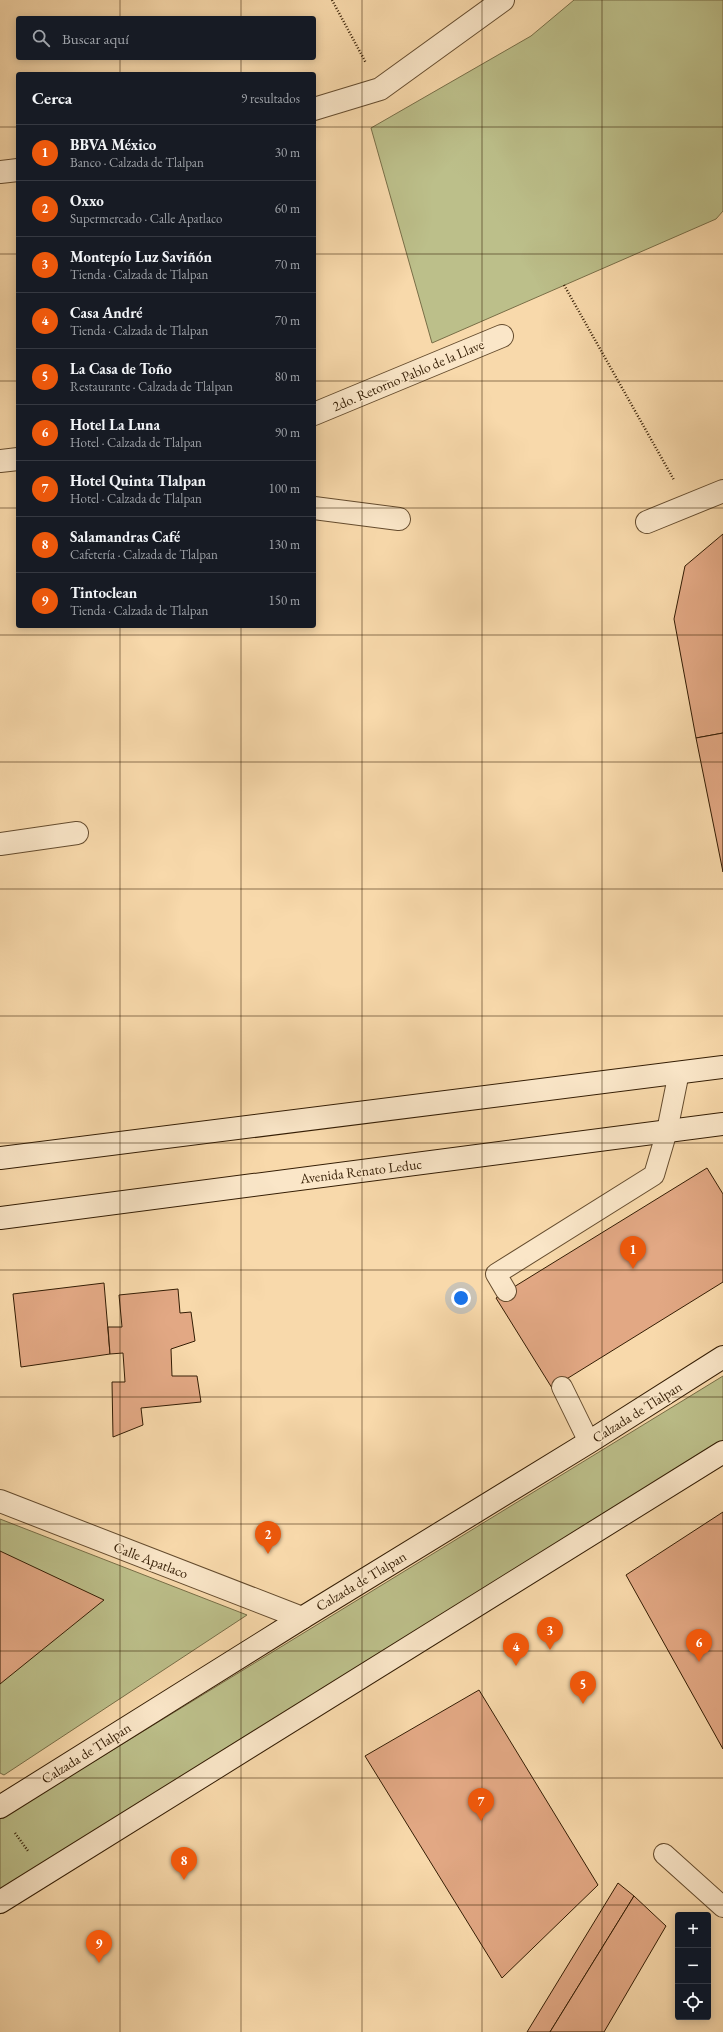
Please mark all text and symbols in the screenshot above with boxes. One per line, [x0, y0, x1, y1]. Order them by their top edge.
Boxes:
search box [16, 16, 316, 60]
icon: search [30, 27, 52, 49]
text: Buscar aquí [62, 29, 129, 48]
text: Cerca [32, 87, 72, 109]
text: 9 resultados [241, 90, 300, 107]
text: BBVA México [70, 135, 156, 154]
text: 1 [42, 144, 48, 161]
text: 30 m [275, 144, 300, 161]
text: Banco · Calzada de Tlalpan [70, 154, 204, 171]
text: Oxxo [70, 191, 104, 210]
text: 2 [42, 200, 48, 217]
text: 60 m [275, 200, 300, 217]
text: Supermercado · Calle Apatlaco [70, 210, 223, 227]
text: Montepío Luz Saviñón [70, 247, 212, 266]
text: 3 [42, 256, 48, 273]
text: 70 m [275, 256, 300, 273]
text: Tienda · Calzada de Tlalpan [70, 266, 208, 283]
text: Casa André [70, 303, 142, 322]
text: 4 [42, 312, 48, 329]
text: 70 m [275, 312, 300, 329]
text: Tienda · Calzada de Tlalpan [70, 322, 208, 339]
street label: 2do. Retorno Pablo de la Llave [330, 335, 487, 415]
text: La Casa de Toño [70, 359, 172, 378]
text: 5 [42, 368, 48, 385]
text: 80 m [275, 368, 300, 385]
text: Restaurante · Calzada de Tlalpan [70, 378, 233, 395]
text: Hotel La Luna [70, 415, 160, 434]
text: 6 [42, 424, 48, 441]
text: 90 m [275, 424, 300, 441]
text: Hotel · Calzada de Tlalpan [70, 434, 202, 451]
text: Hotel Quinta Tlalpan [70, 471, 206, 490]
text: 7 [42, 480, 48, 497]
text: 100 m [269, 480, 300, 497]
text: Hotel · Calzada de Tlalpan [70, 490, 202, 507]
text: Salamandras Café [70, 527, 180, 546]
text: 8 [42, 536, 48, 553]
text: 130 m [269, 536, 300, 553]
text: Cafetería · Calzada de Tlalpan [70, 546, 218, 563]
text: Tintoclean [70, 583, 137, 602]
text: 9 [42, 592, 48, 609]
text: 150 m [269, 592, 300, 609]
text: Tienda · Calzada de Tlalpan [70, 602, 208, 619]
street label: Avenida Renato Leduc [298, 1155, 423, 1188]
pin: 1 [620, 1236, 646, 1269]
your location [451, 1288, 471, 1308]
street label: Calzada de Tlalpan [589, 1377, 686, 1447]
pin: 2 [255, 1521, 281, 1554]
street label: Calle Apatlaco [111, 1538, 191, 1582]
street label: Calzada de Tlalpan [313, 1547, 410, 1615]
pin: 3 [537, 1617, 563, 1650]
pin: 6 [686, 1629, 712, 1662]
pin: 4 [503, 1633, 529, 1666]
pin: 5 [570, 1671, 596, 1704]
street label: Calzada de Tlalpan [38, 1718, 135, 1788]
pin: 7 [468, 1788, 494, 1821]
pin: 8 [171, 1847, 197, 1880]
map controls [675, 1912, 711, 2020]
button: + [675, 1912, 711, 1948]
pin: 9 [86, 1930, 112, 1963]
button: − [675, 1948, 711, 1984]
button: locate [675, 1984, 711, 2020]

